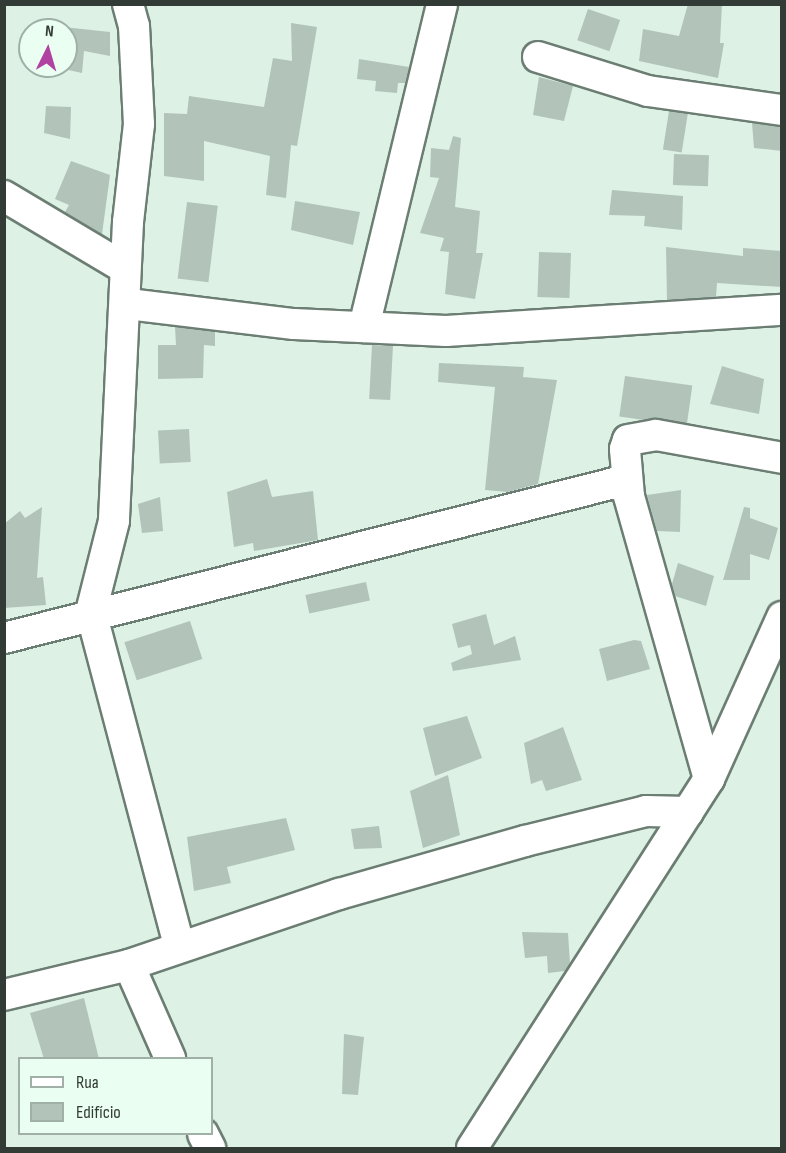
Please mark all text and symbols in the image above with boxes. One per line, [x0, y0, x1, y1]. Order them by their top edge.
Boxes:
north arrow [18, 18, 78, 78]
text: N [44, 22, 55, 41]
legend [18, 1057, 213, 1135]
text: Rua [76, 1072, 99, 1093]
text: Edifício [76, 1102, 121, 1123]

